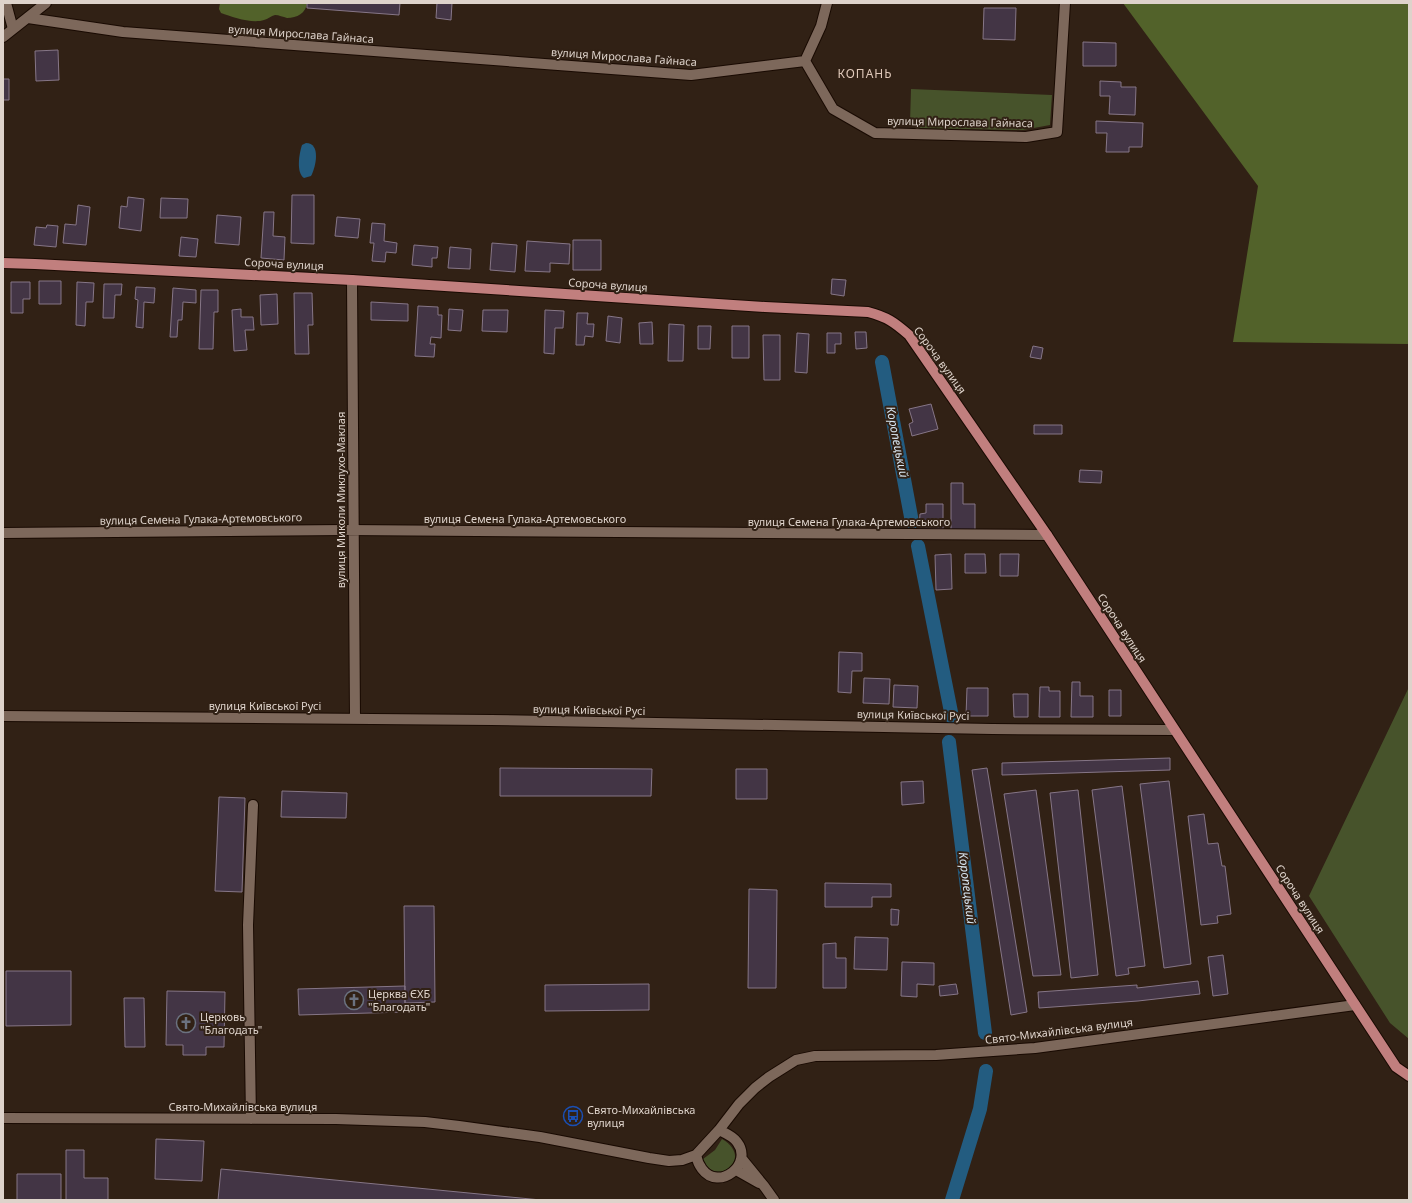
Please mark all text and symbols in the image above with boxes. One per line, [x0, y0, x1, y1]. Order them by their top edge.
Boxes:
street label: вулиця Мирослава Гайнаса [228, 21, 374, 46]
street label: вулиця Мирослава Гайнаса [551, 44, 697, 69]
district label: КОПАНЬ [837, 65, 893, 82]
street label: вулиця Мирослава Гайнаса [887, 113, 1033, 130]
street label: Сороча вулиця [244, 254, 324, 273]
street label: Сороча вулиця [568, 274, 648, 295]
street label: Сороча вулиця [911, 323, 970, 396]
water label: Коропецький [882, 405, 913, 479]
street label: вулиця Миколи Миклухо-Маклая [333, 412, 348, 588]
street label: вулиця Семена Гулака-Артемовського [100, 509, 302, 528]
street label: вулиця Семена Гулака-Артемовського [424, 511, 626, 526]
street label: вулиця Семена Гулака-Артемовського [748, 514, 950, 529]
street label: Сороча вулиця [1094, 590, 1150, 665]
street label: вулиця Київської Русі [209, 698, 321, 713]
street label: вулиця Київської Русі [533, 701, 645, 718]
street label: вулиця Київської Русі [857, 706, 969, 723]
water label: Коропецький [955, 851, 980, 925]
street label: Сороча вулиця [1272, 861, 1328, 936]
place label: Церква ЄХБ "Благодать" [368, 986, 430, 1014]
church icon: Церква ЄХБ "Благодать" [343, 989, 365, 1011]
place label: Церковь "Благодать" [200, 1009, 262, 1037]
church icon: Церковь "Благодать" [175, 1012, 197, 1034]
street label: Свято-Михайлівська вулиця [984, 1014, 1134, 1047]
street label: Свято-Михайлівська вулиця [169, 1099, 317, 1114]
place label: Свято-Михайлівська вулиця [587, 1102, 695, 1130]
bus stop icon: Свято-Михайлівська вулиця [562, 1105, 584, 1127]

